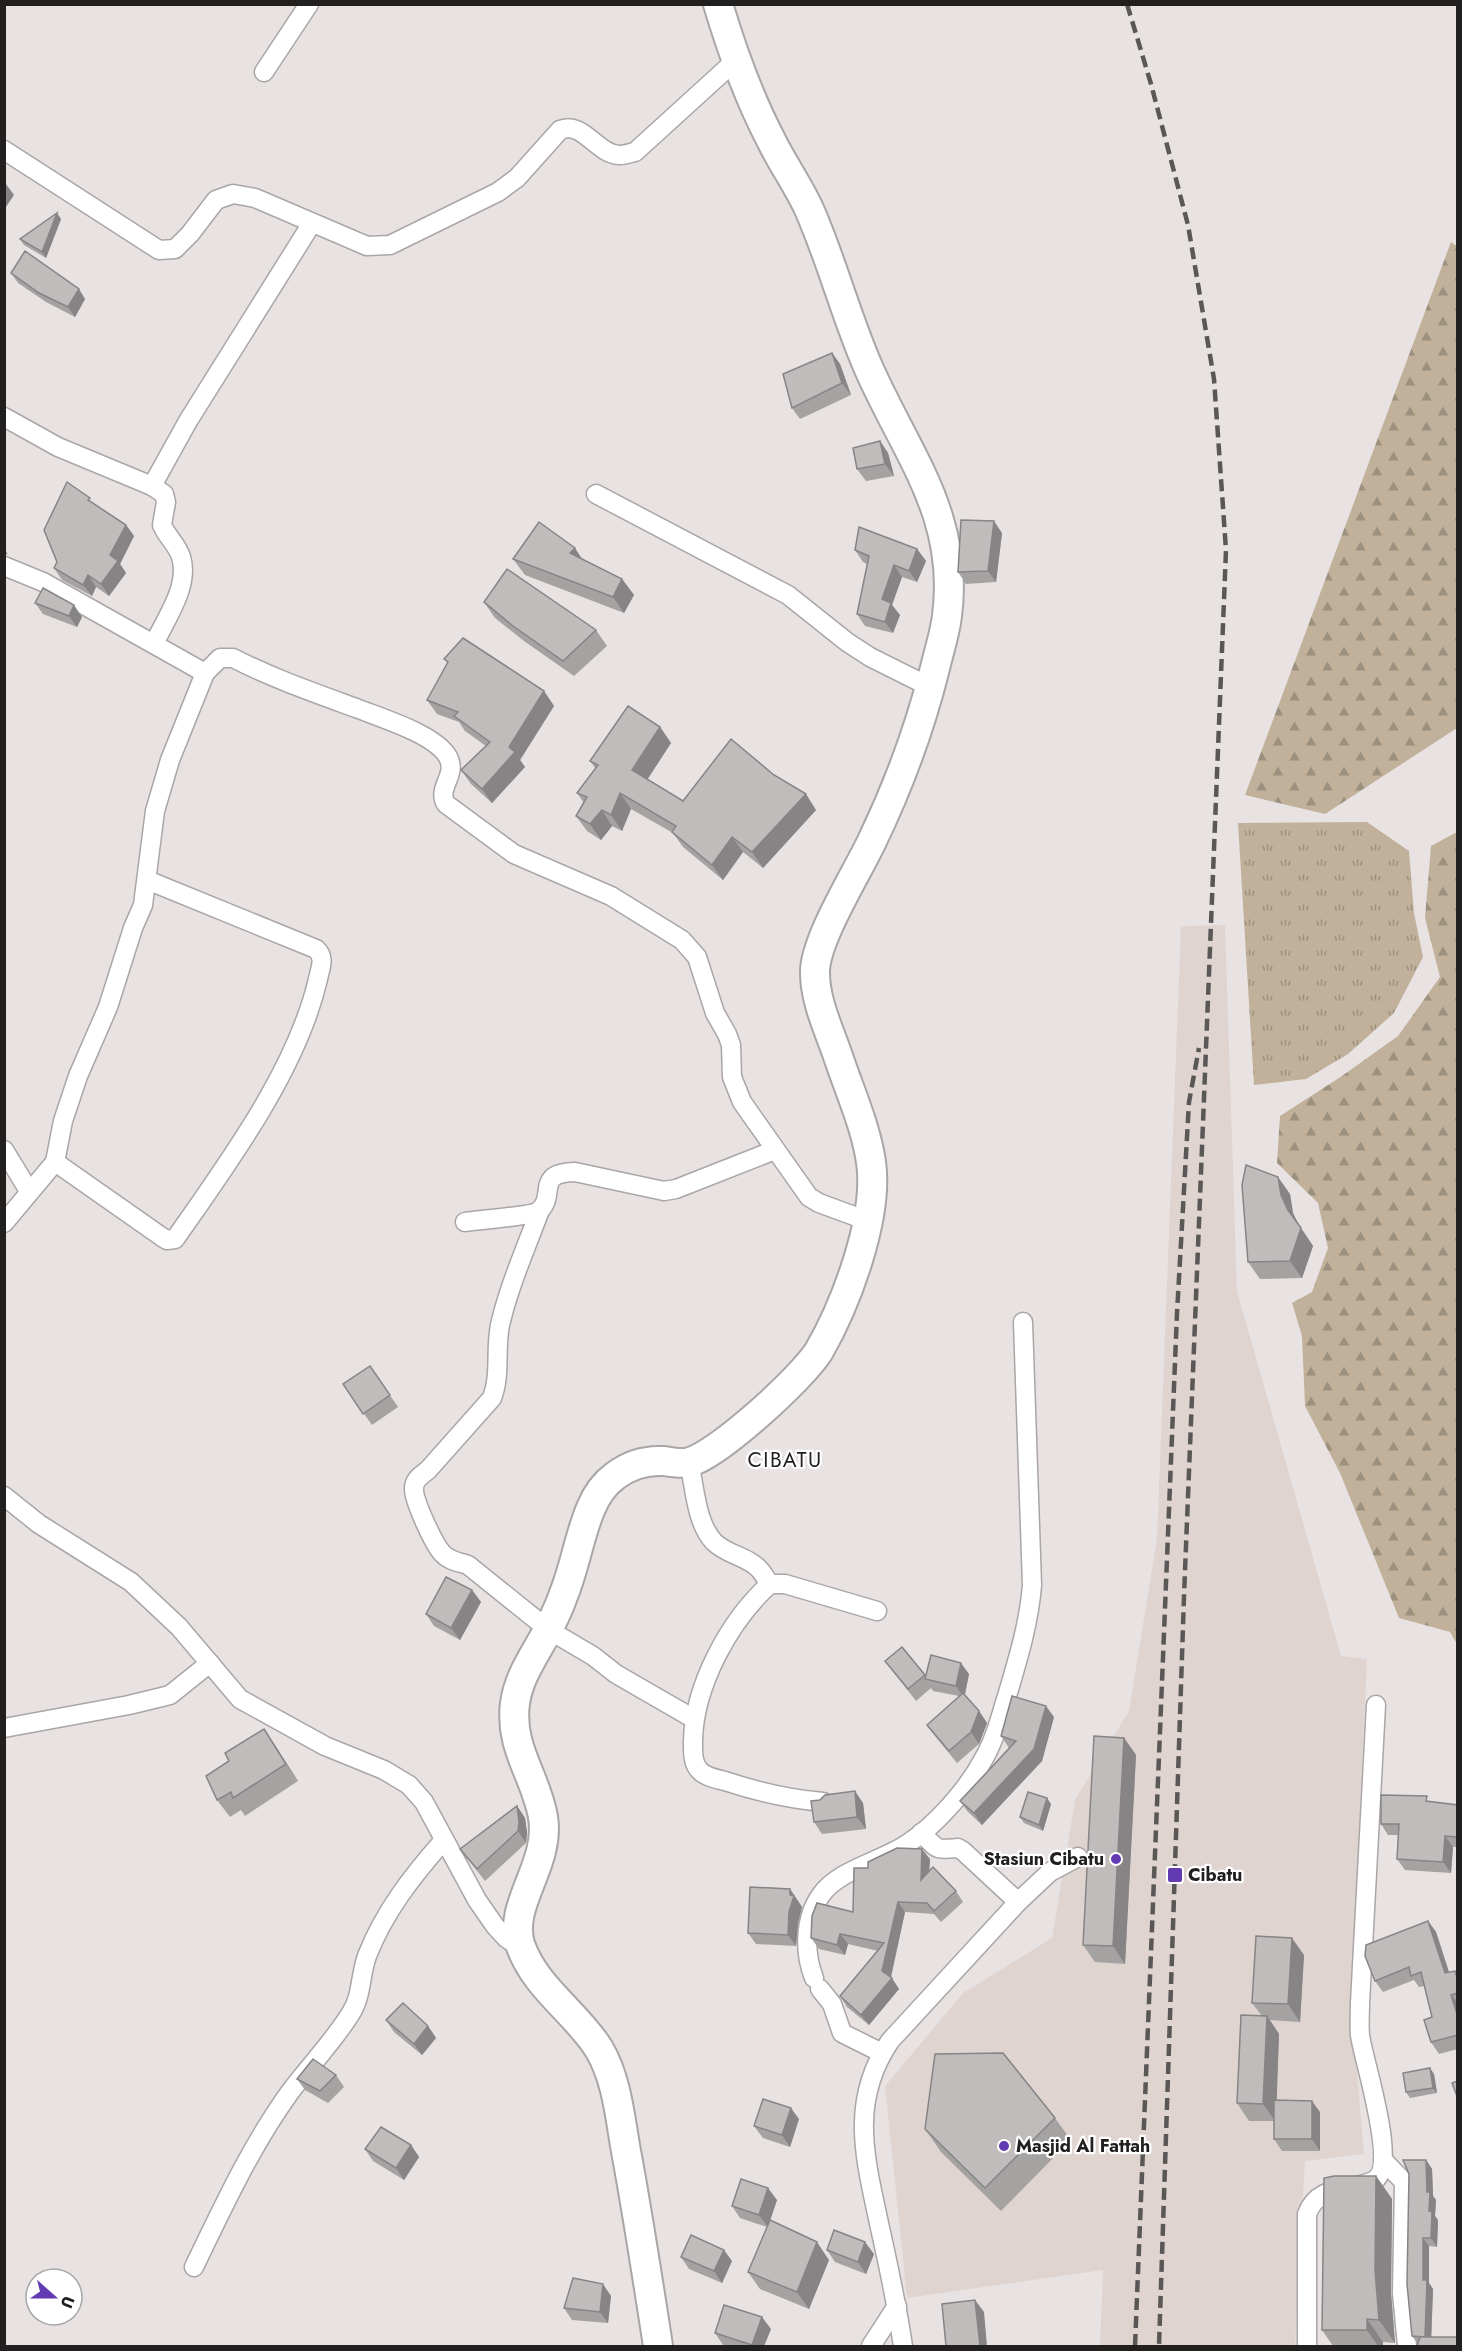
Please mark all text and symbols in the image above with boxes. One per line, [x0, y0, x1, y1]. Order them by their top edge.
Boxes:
district label: CIBATU [747, 1445, 823, 1475]
place label: Stasiun Cibatu [984, 1846, 1104, 1872]
marker: Stasiun Cibatu [1109, 1852, 1123, 1866]
place label: Cibatu [1188, 1862, 1242, 1888]
marker: Cibatu [1166, 1866, 1184, 1884]
place label: Masjid Al Fattah [1016, 2133, 1150, 2159]
marker: Masjid Al Fattah [997, 2139, 1011, 2153]
north arrow [24, 2267, 84, 2327]
text: U [55, 2293, 80, 2312]

